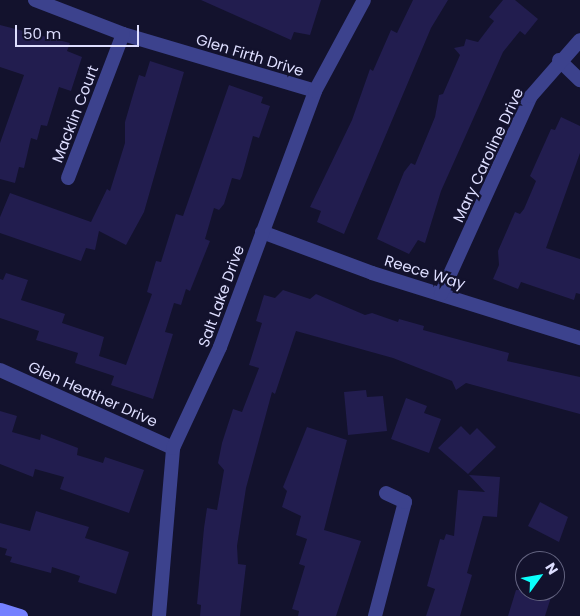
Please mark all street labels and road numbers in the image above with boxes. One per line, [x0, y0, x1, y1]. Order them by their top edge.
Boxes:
street label: Glen Firth Drive [194, 30, 306, 80]
street label: Macklin Court [48, 63, 102, 165]
street label: Mary Caroline Drive [449, 85, 527, 225]
street label: Salt Lake Drive [194, 242, 248, 350]
street label: Reece Way [383, 251, 467, 293]
street label: Glen Heather Drive [26, 357, 160, 431]

